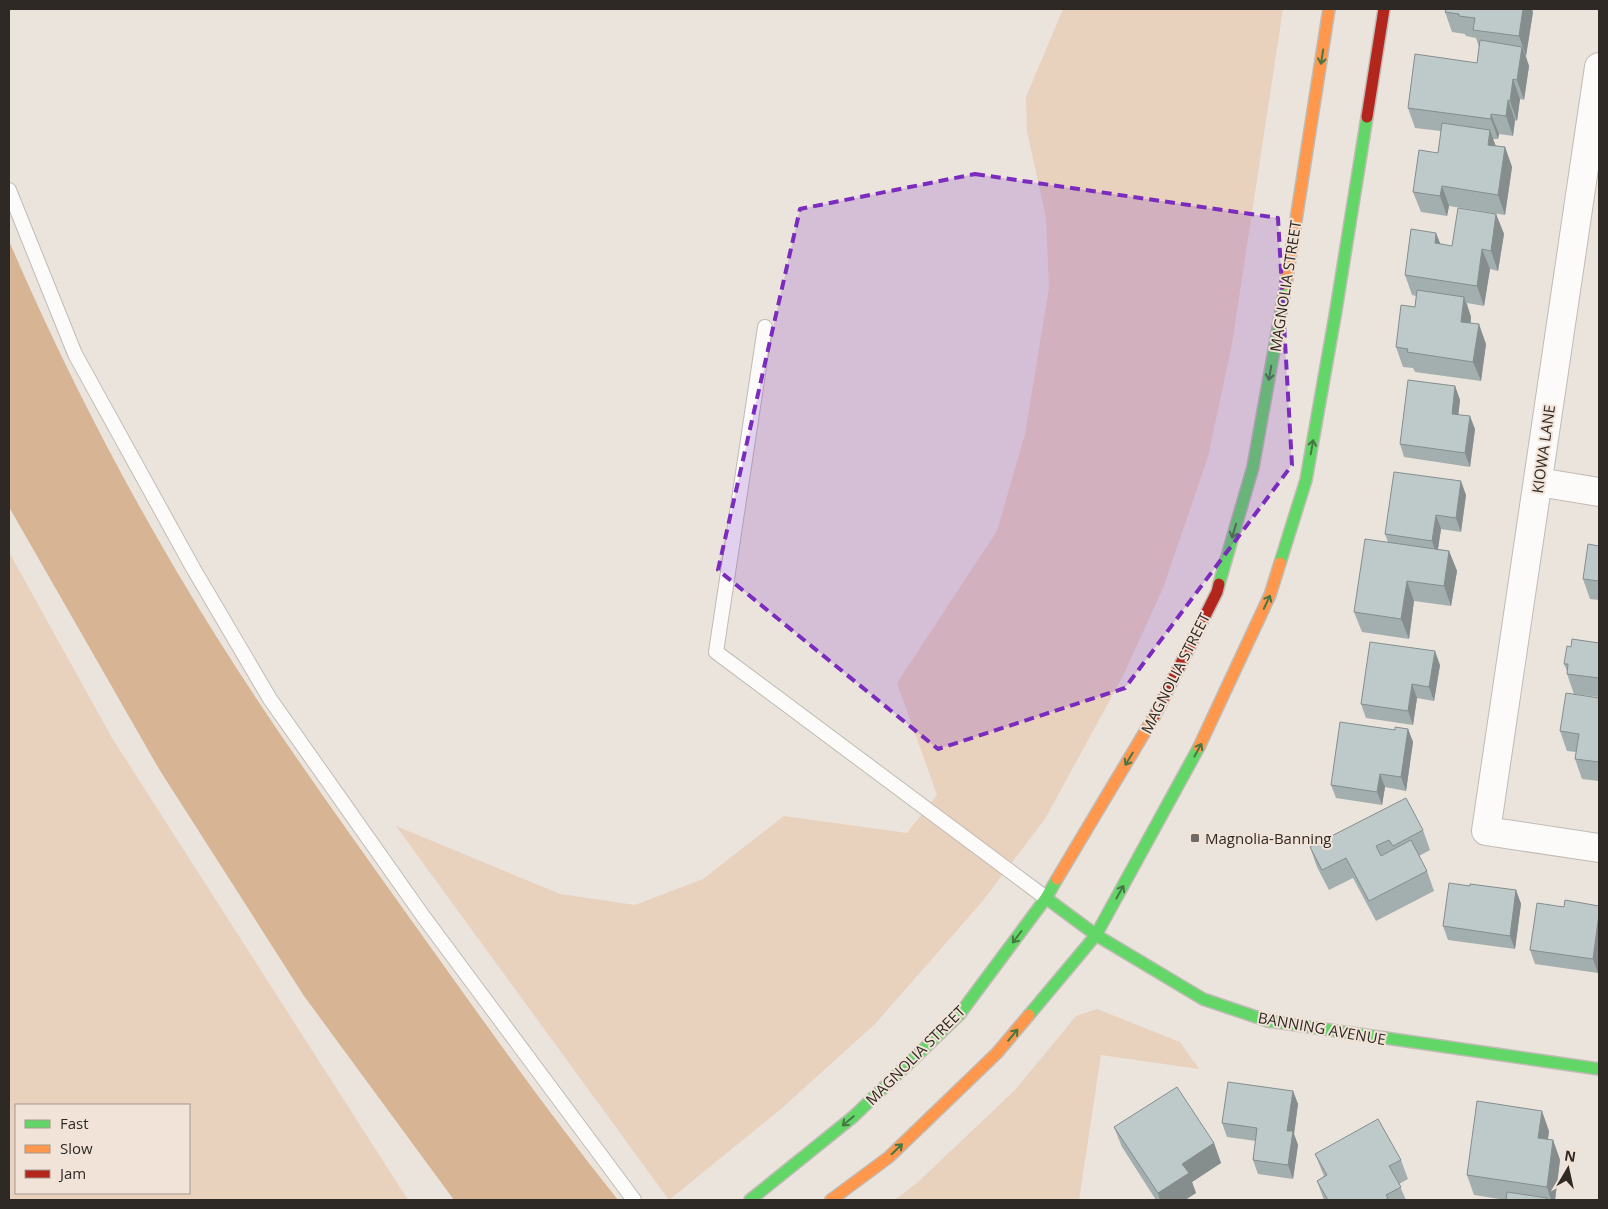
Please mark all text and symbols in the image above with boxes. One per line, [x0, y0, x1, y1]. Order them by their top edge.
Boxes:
one-way arrow [1316, 49, 1326, 65]
street label: MAGNOLIA STREET [1265, 218, 1305, 353]
one-way arrow [1265, 364, 1275, 380]
street label: KIOWA LANE [1527, 403, 1559, 495]
one-way arrow [1307, 439, 1317, 455]
one-way arrow [1229, 523, 1239, 539]
one-way arrow [1262, 595, 1272, 610]
street label: MAGNOLIA STREET [1136, 609, 1214, 737]
one-way arrow [1194, 743, 1204, 757]
one-way arrow [1124, 752, 1134, 766]
place label: Magnolia-Banning [1205, 828, 1331, 848]
marker: Magnolia-Banning [1189, 832, 1201, 844]
one-way arrow [1116, 885, 1125, 900]
one-way arrow [1012, 930, 1022, 944]
street label: MAGNOLIA STREET [861, 1000, 970, 1109]
street label: BANNING AVENUE [1257, 1007, 1387, 1049]
one-way arrow [1007, 1029, 1018, 1042]
legend [15, 1104, 190, 1194]
text: Fast [60, 1113, 89, 1133]
one-way arrow [842, 1115, 855, 1126]
text: Slow [60, 1138, 93, 1158]
one-way arrow [891, 1143, 903, 1155]
north arrow [1543, 1144, 1593, 1194]
text: N [1563, 1145, 1577, 1166]
text: Jam [58, 1163, 86, 1183]

